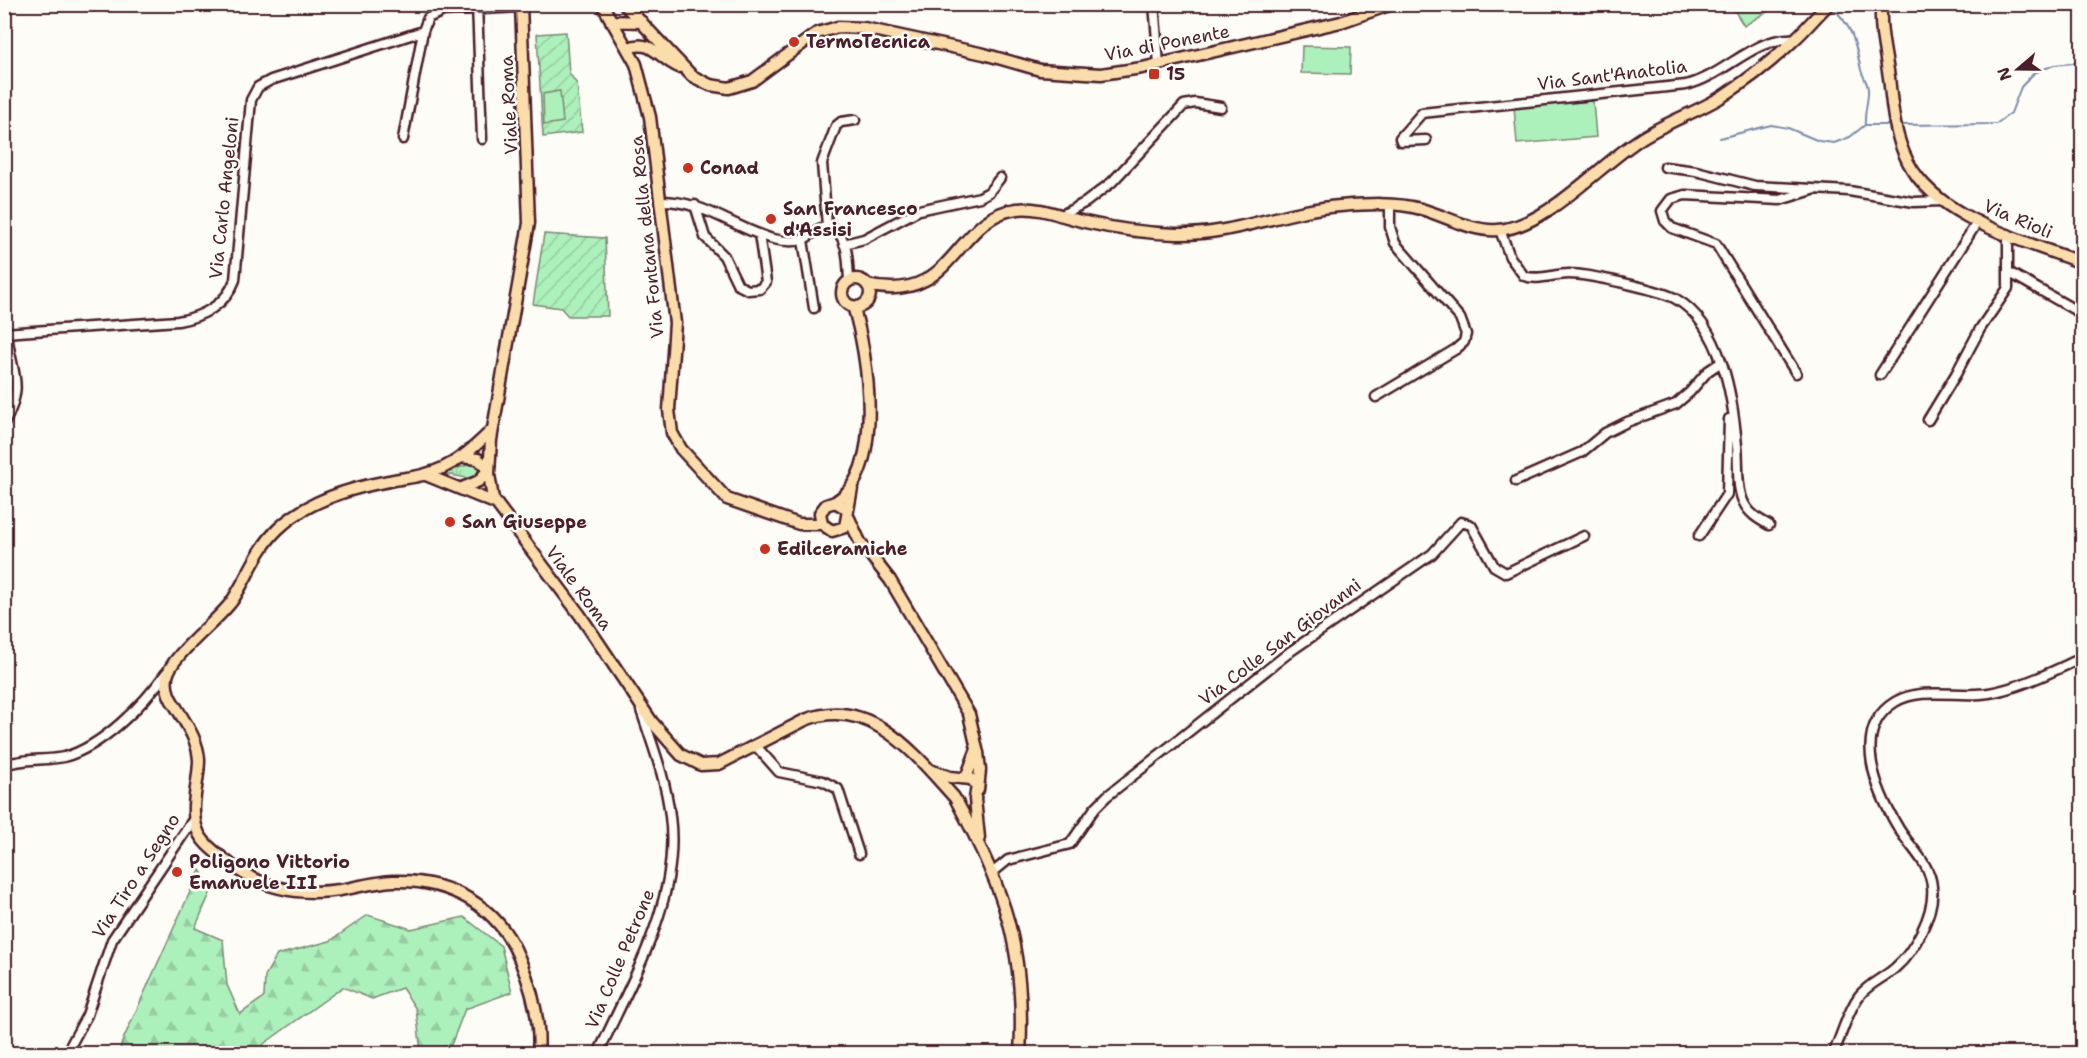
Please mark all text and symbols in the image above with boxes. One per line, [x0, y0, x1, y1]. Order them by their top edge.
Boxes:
street label: Via di Ponente [1102, 19, 1232, 67]
place label: TermoTecnica [806, 30, 931, 54]
marker: TermoTecnica [787, 35, 801, 49]
north arrow [1988, 39, 2048, 99]
street label: Via Sant'Anatolia [1536, 54, 1688, 96]
street label: Viale Roma [494, 55, 524, 155]
place label: 15 [1166, 62, 1185, 86]
text: N [1992, 64, 2016, 84]
marker: 15 [1147, 67, 1161, 81]
street label: Via Carlo Angeloni [204, 116, 244, 280]
street label: Via Fontana della Rosa [624, 134, 670, 340]
place label: Conad [700, 156, 759, 180]
marker: Conad [681, 161, 695, 175]
street label: Via Rioli [1980, 194, 2056, 244]
place label: San Francesco d'Assisi [783, 197, 918, 242]
marker: San Francesco d'Assisi [764, 212, 778, 226]
place label: San Giuseppe [462, 510, 587, 534]
marker: San Giuseppe [443, 515, 457, 529]
place label: Edilceramiche [777, 537, 908, 561]
street label: Viale Roma [540, 541, 618, 635]
marker: Edilceramiche [758, 542, 772, 556]
street label: Via Colle San Giovanni [1194, 573, 1366, 711]
street label: Via Tiro a Segno [87, 809, 185, 943]
place label: Poligono Vittorio Emanuele III [189, 850, 350, 895]
marker: Poligono Vittorio Emanuele III [170, 865, 184, 879]
street label: Via Colle Petrone [580, 885, 660, 1033]

